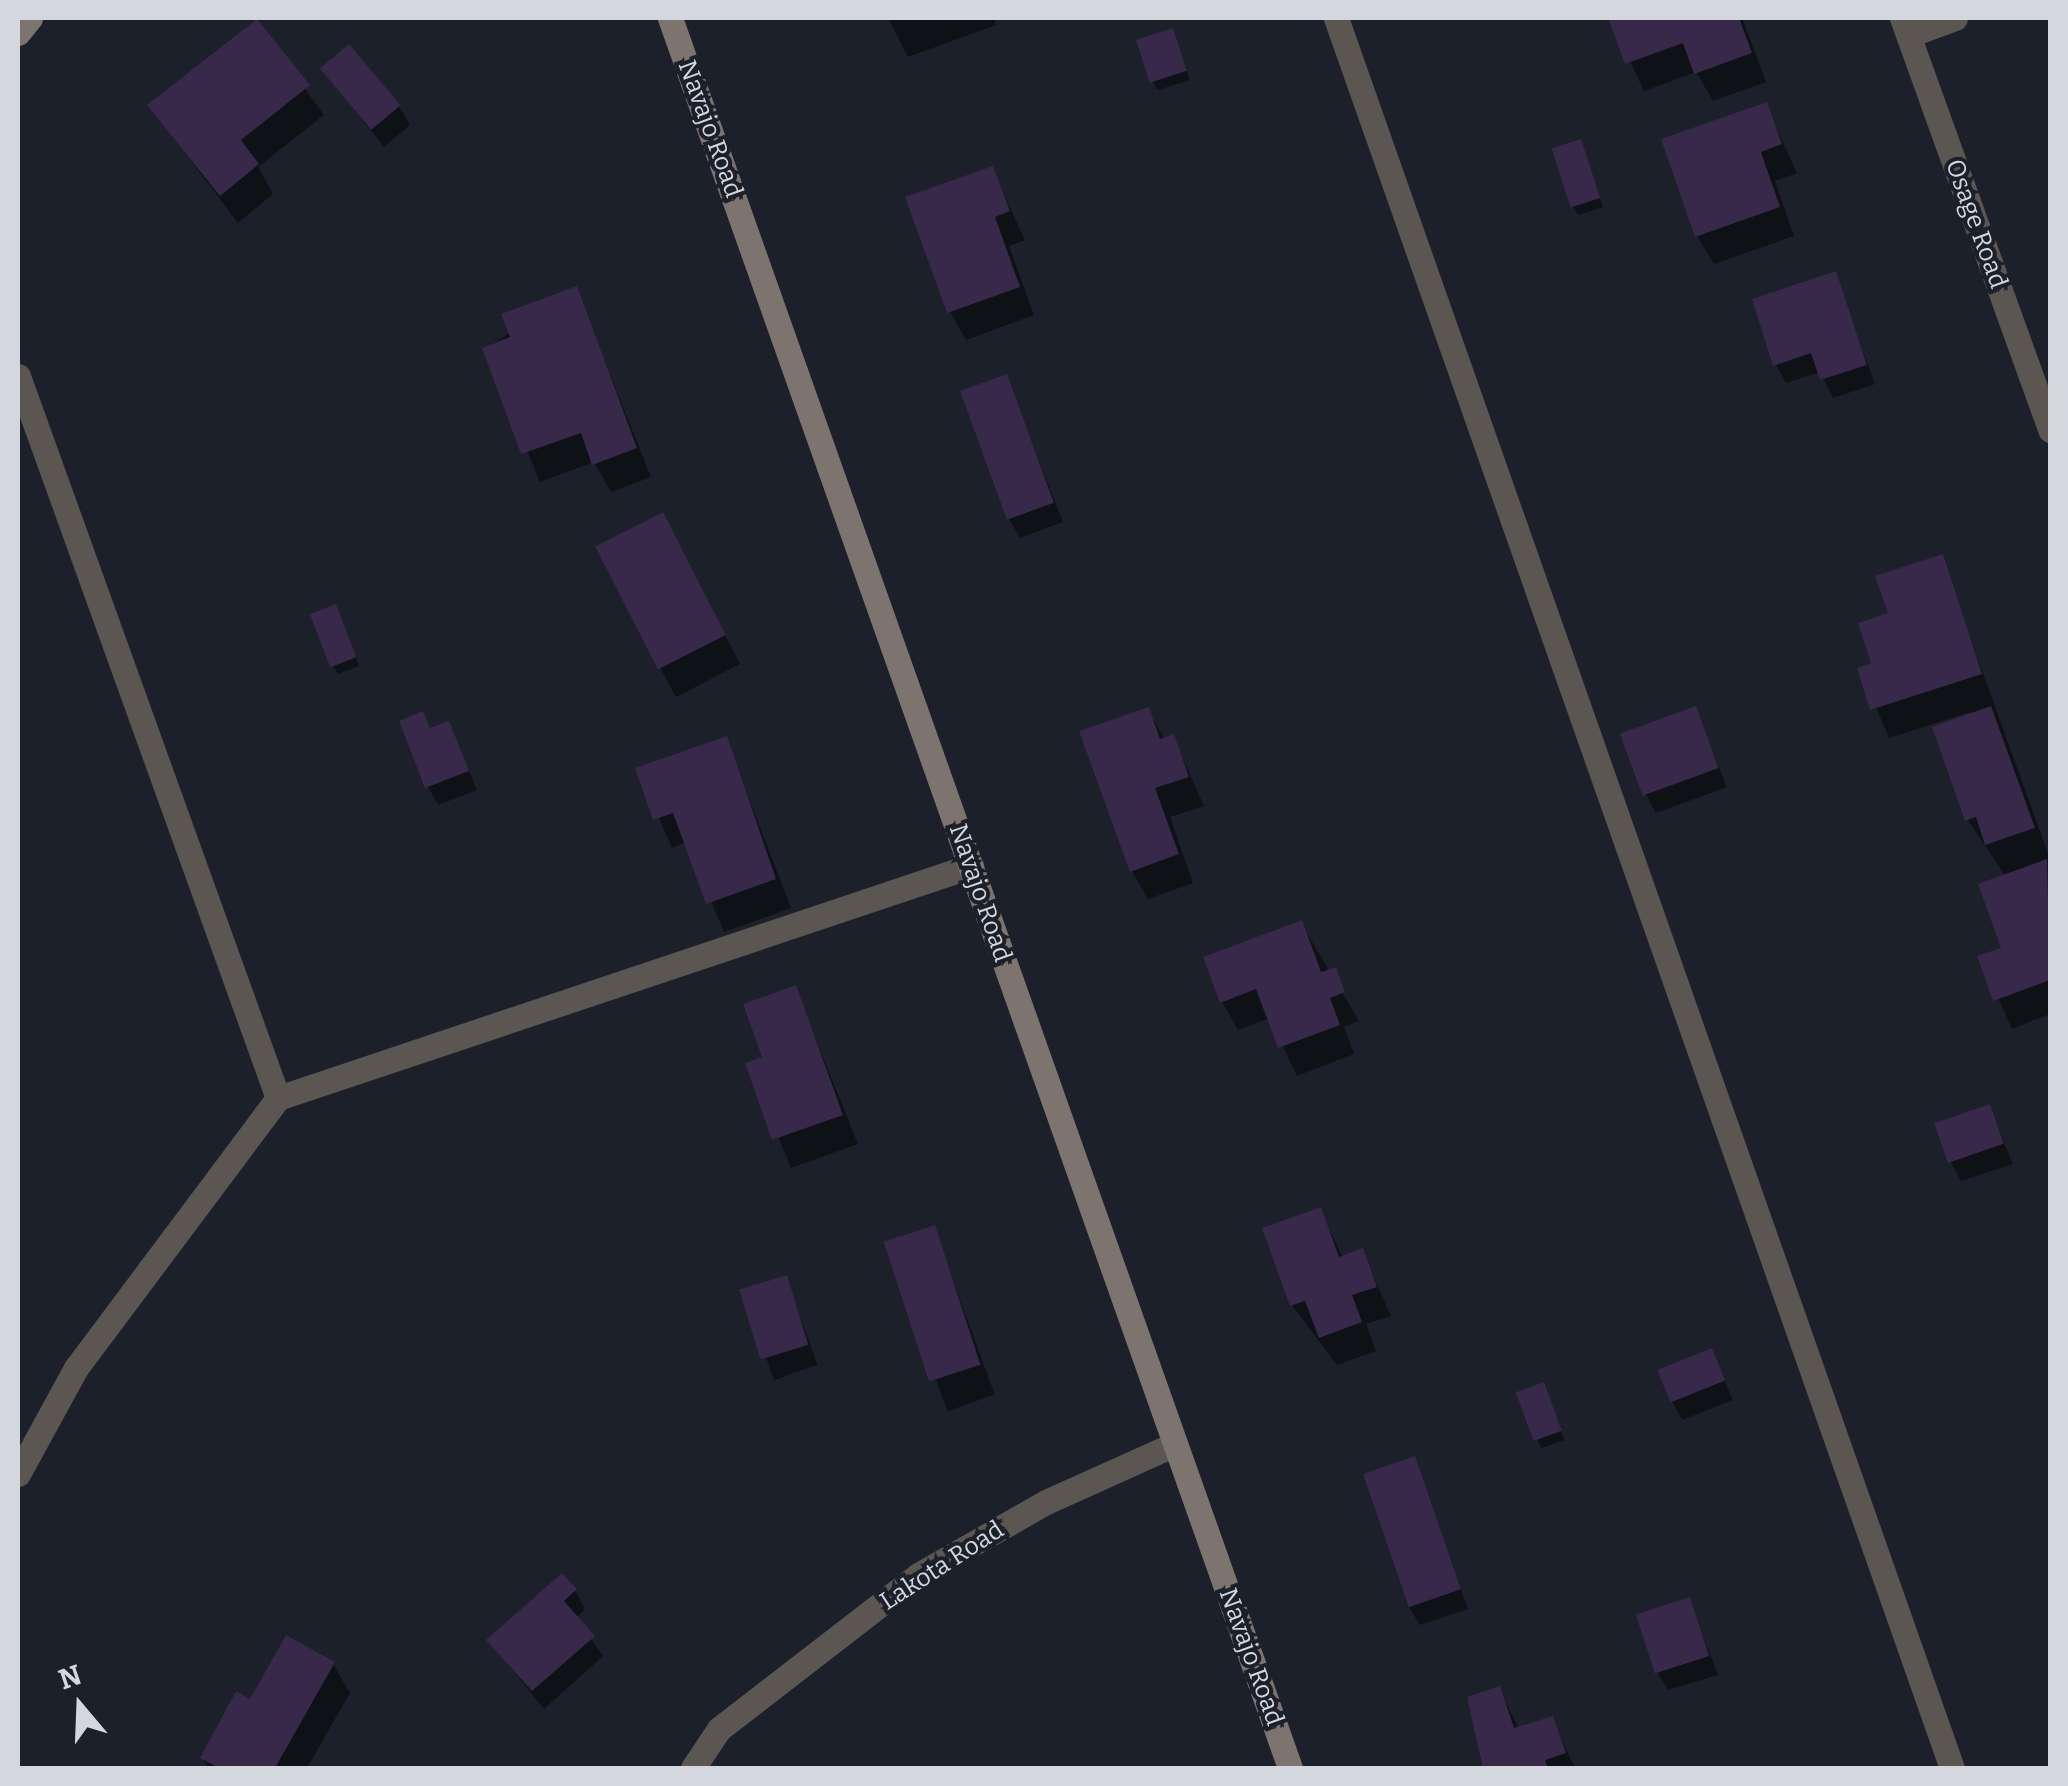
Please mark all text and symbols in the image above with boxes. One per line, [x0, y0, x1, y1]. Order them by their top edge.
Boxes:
street label: Navajo Road [671, 56, 749, 202]
street label: Osage Road [1939, 155, 2013, 293]
street label: Navajo Road [942, 820, 1018, 966]
street label: Lakota Road [875, 1515, 1009, 1617]
street label: Navajo Road [1212, 1584, 1290, 1730]
north arrow [30, 1656, 130, 1756]
text: N [54, 1658, 86, 1696]

